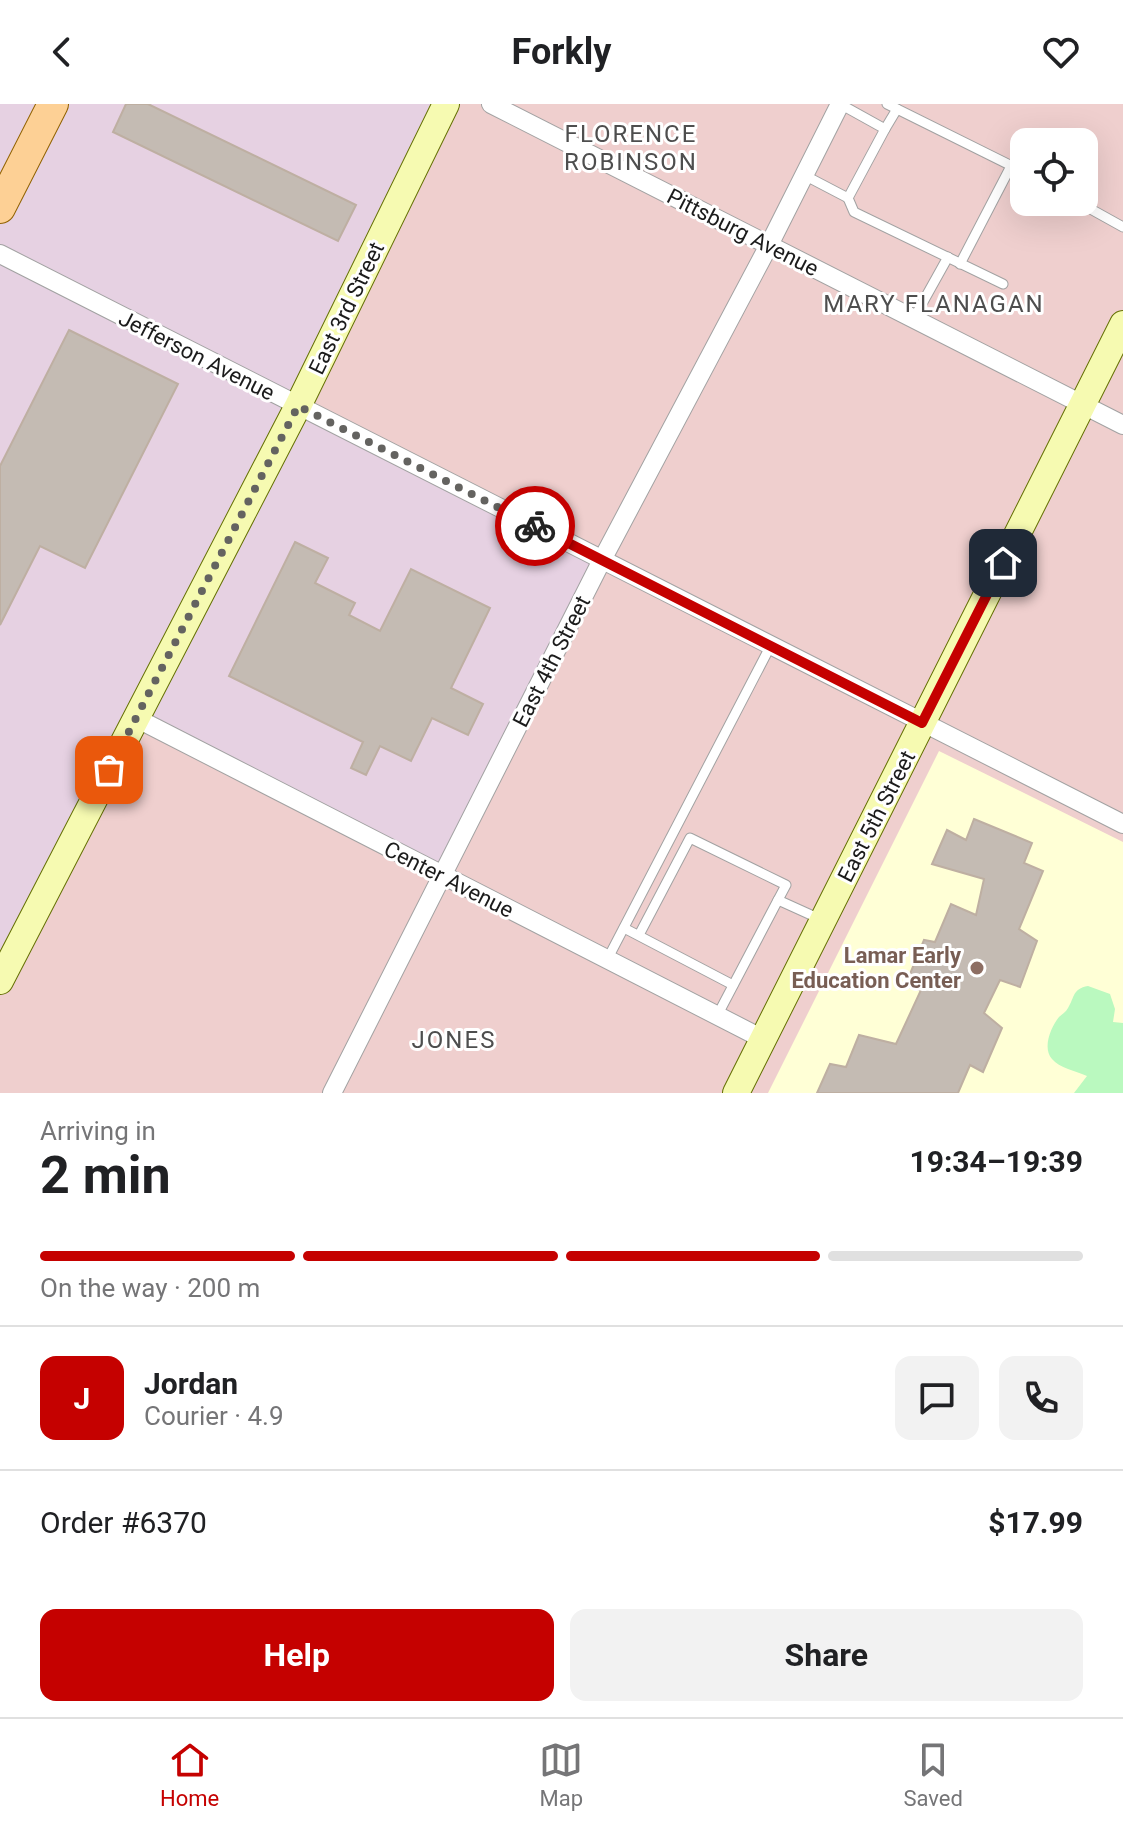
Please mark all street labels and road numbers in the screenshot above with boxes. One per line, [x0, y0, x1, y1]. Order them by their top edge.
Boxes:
street label: Pittsburg Avenue [663, 184, 823, 281]
street label: East 3rd Street [304, 238, 389, 378]
street label: Jefferson Avenue [115, 305, 279, 405]
street label: East 4th Street [508, 592, 595, 731]
street label: East 5th Street [833, 747, 920, 886]
street label: Center Avenue [380, 836, 518, 923]

